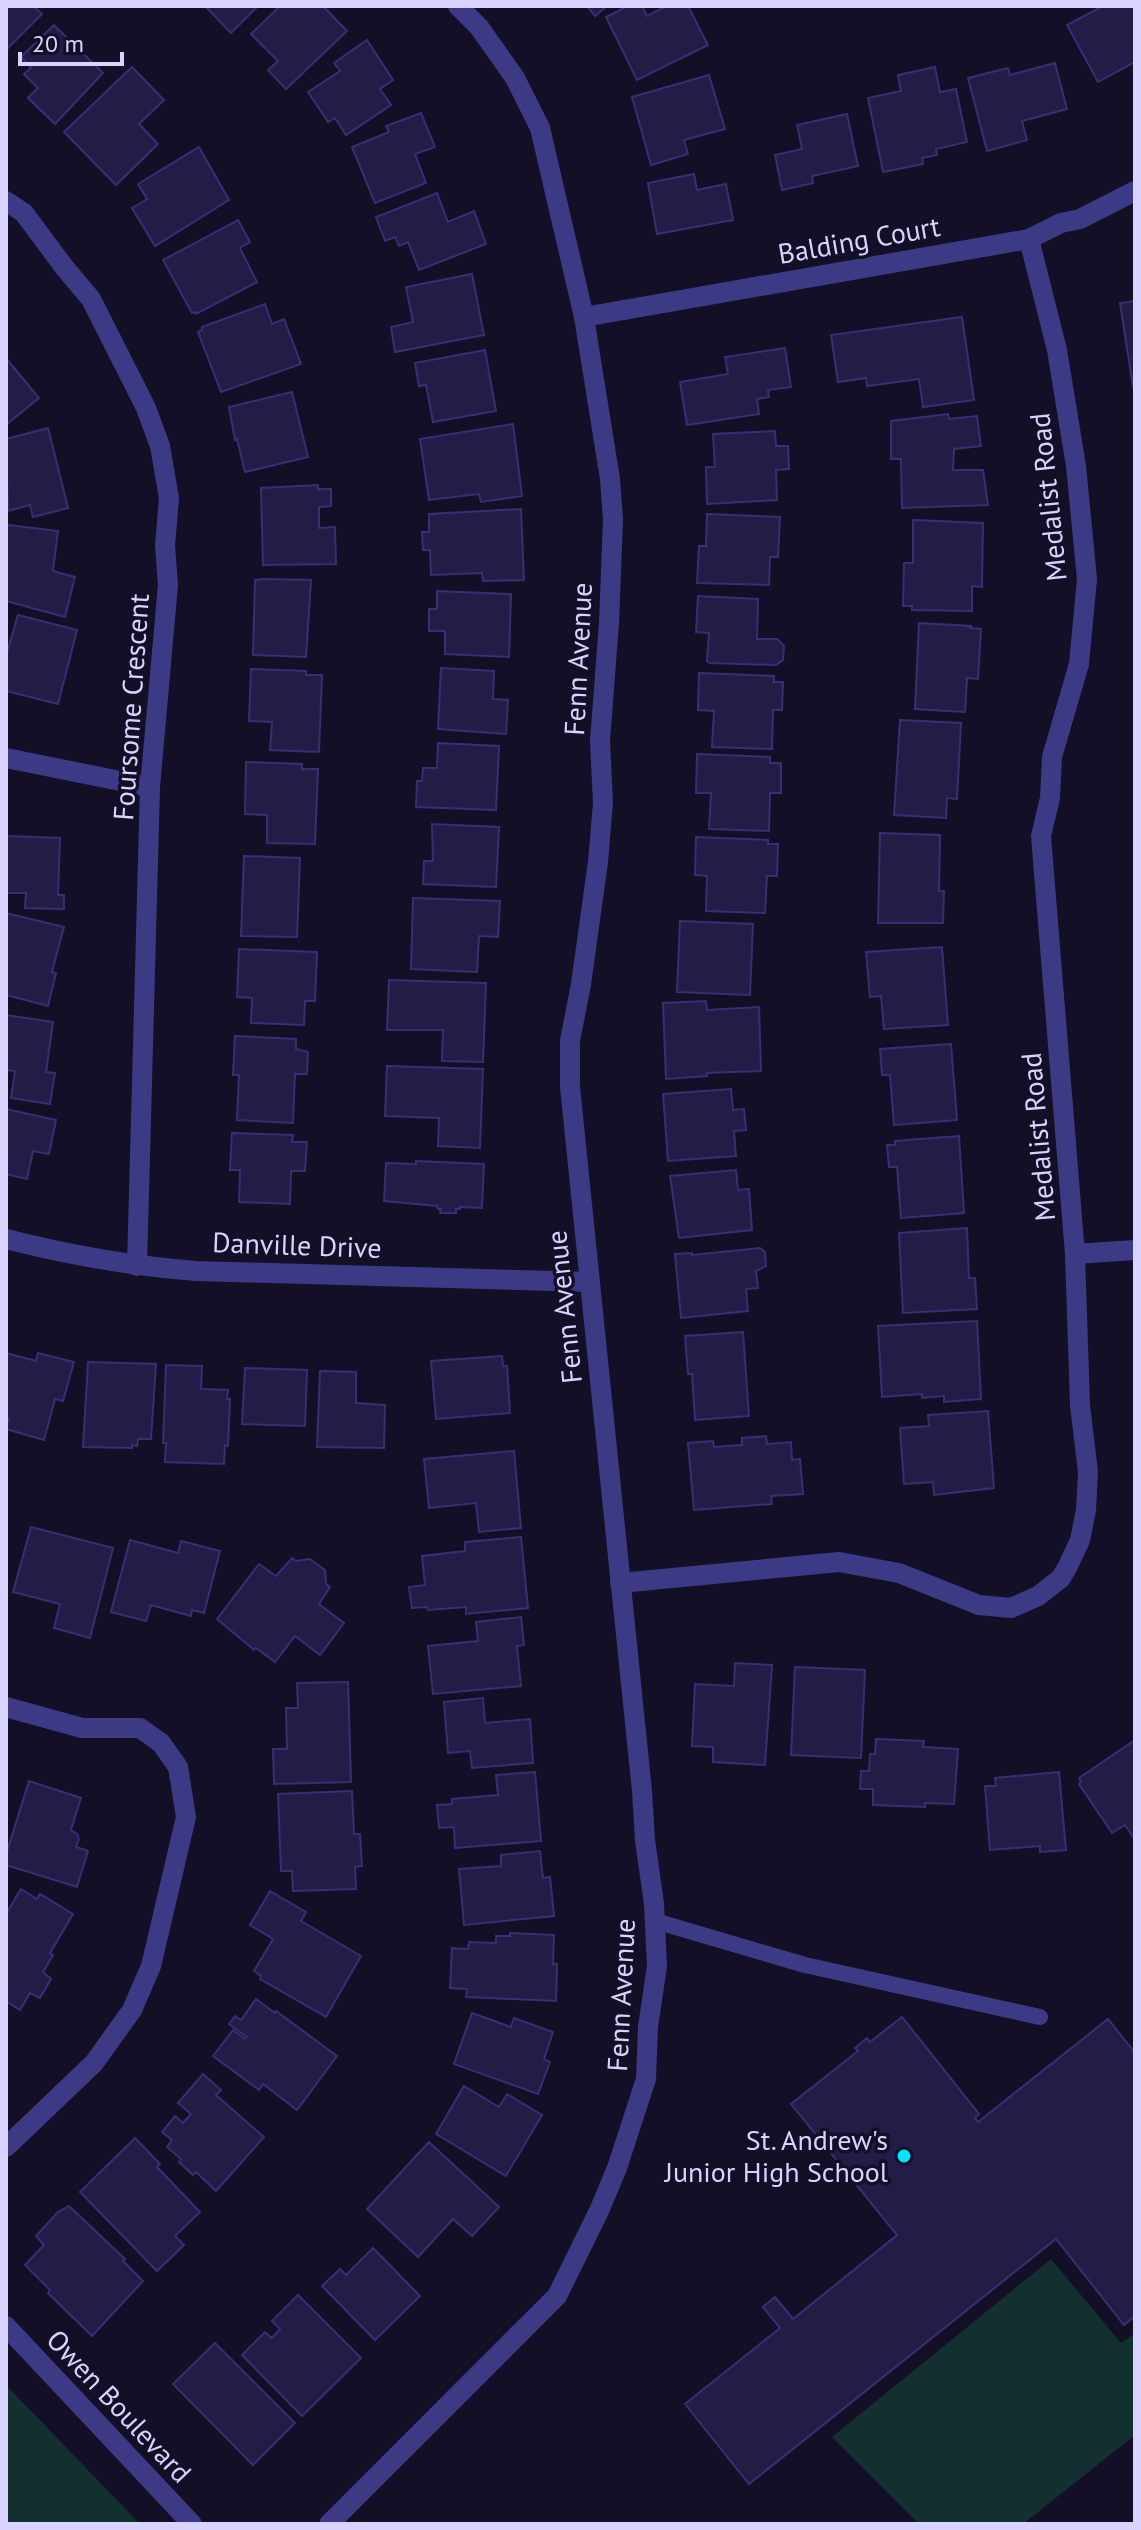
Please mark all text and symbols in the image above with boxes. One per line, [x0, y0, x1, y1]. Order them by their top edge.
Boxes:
scale bar [20, 16, 122, 66]
text: 20 m [32, 28, 84, 59]
street label: Balding Court [775, 207, 943, 272]
street label: Medalist Road [1020, 411, 1075, 583]
street label: Fenn Avenue [555, 581, 600, 737]
street label: Foursome Crescent [104, 592, 157, 822]
street label: Medalist Road [1012, 1051, 1063, 1223]
street label: Danville Drive [212, 1223, 382, 1266]
street label: Fenn Avenue [537, 1229, 590, 1385]
street label: Fenn Avenue [598, 1917, 643, 2073]
place label: St. Andrew's Junior High School [664, 2121, 888, 2190]
marker: St. Andrew's Junior High School [895, 2147, 913, 2165]
street label: Owen Boulevard [39, 2321, 200, 2490]

